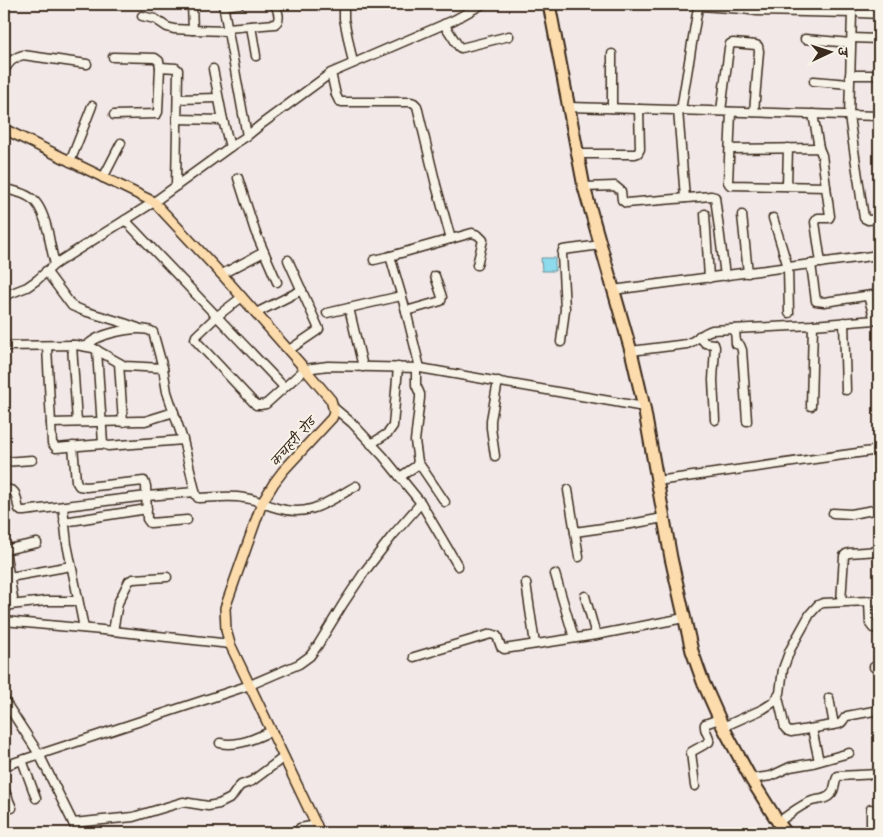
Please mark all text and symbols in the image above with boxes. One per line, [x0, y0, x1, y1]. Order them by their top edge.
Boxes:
north arrow [806, 28, 856, 78]
text: उ [831, 46, 853, 60]
street label: कचहरी रोड [266, 410, 324, 471]

